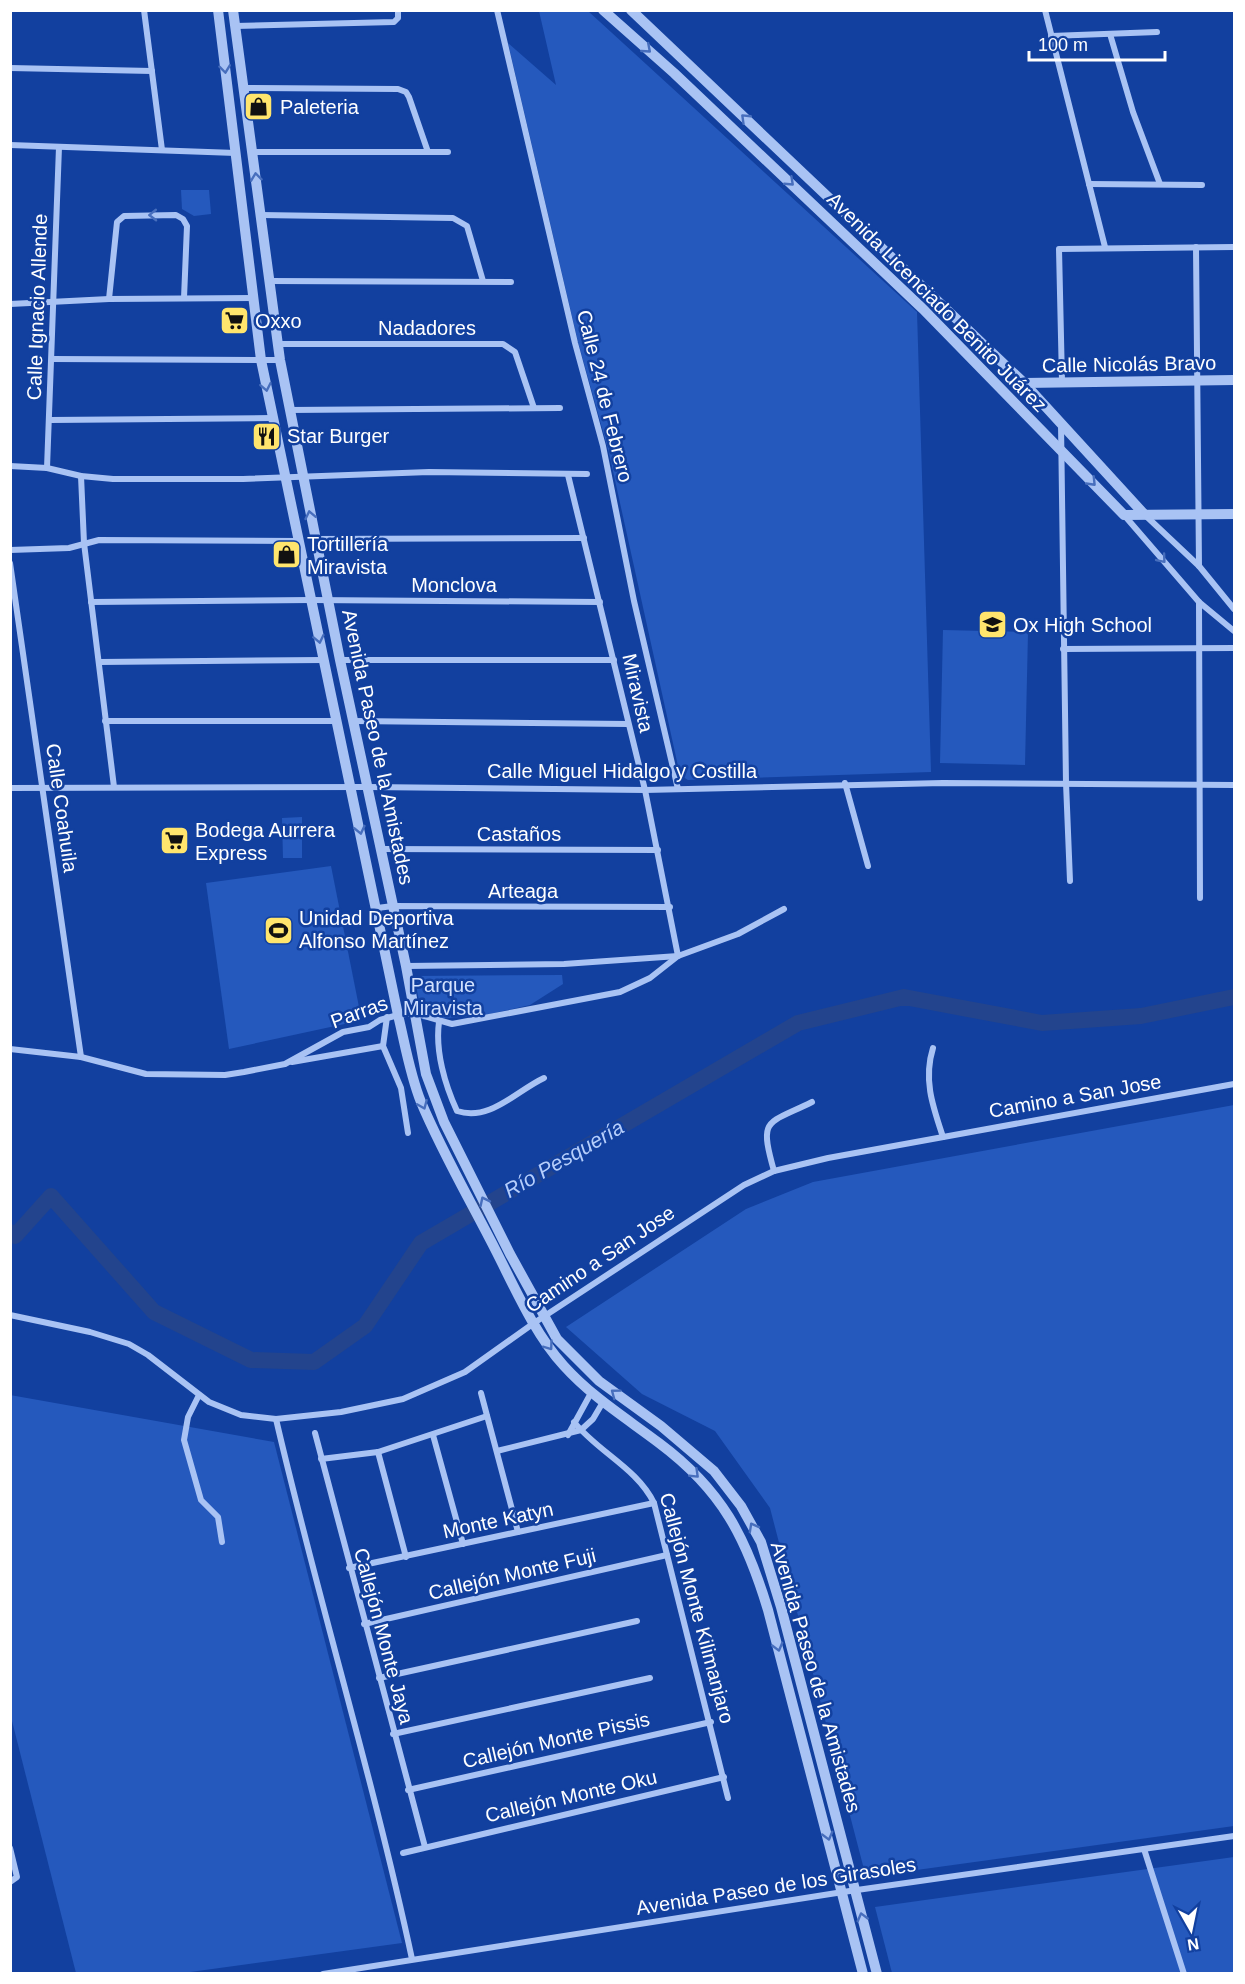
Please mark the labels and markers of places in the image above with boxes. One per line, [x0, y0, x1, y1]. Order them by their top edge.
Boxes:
shop icon: Paleteria [243, 91, 275, 123]
place label: Paleteria [280, 96, 360, 118]
supermarket icon: Oxxo [218, 305, 250, 337]
place label: Oxxo [255, 310, 302, 332]
restaurant icon: Star Burger [250, 420, 282, 452]
place label: Star Burger [287, 425, 390, 447]
place label: Tortillería Miravista [307, 533, 389, 578]
shop icon: Tortillería Miravista [270, 539, 302, 571]
school or university icon: Ox High School [976, 609, 1008, 641]
place label: Ox High School [1013, 614, 1152, 636]
place label: Bodega Aurrera Express [195, 819, 336, 864]
supermarket icon: Bodega Aurrera Express [158, 825, 190, 857]
place label: Unidad Deportiva Alfonso Martínez [299, 907, 454, 952]
sports icon: Unidad Deportiva Alfonso Martínez [262, 914, 294, 946]

